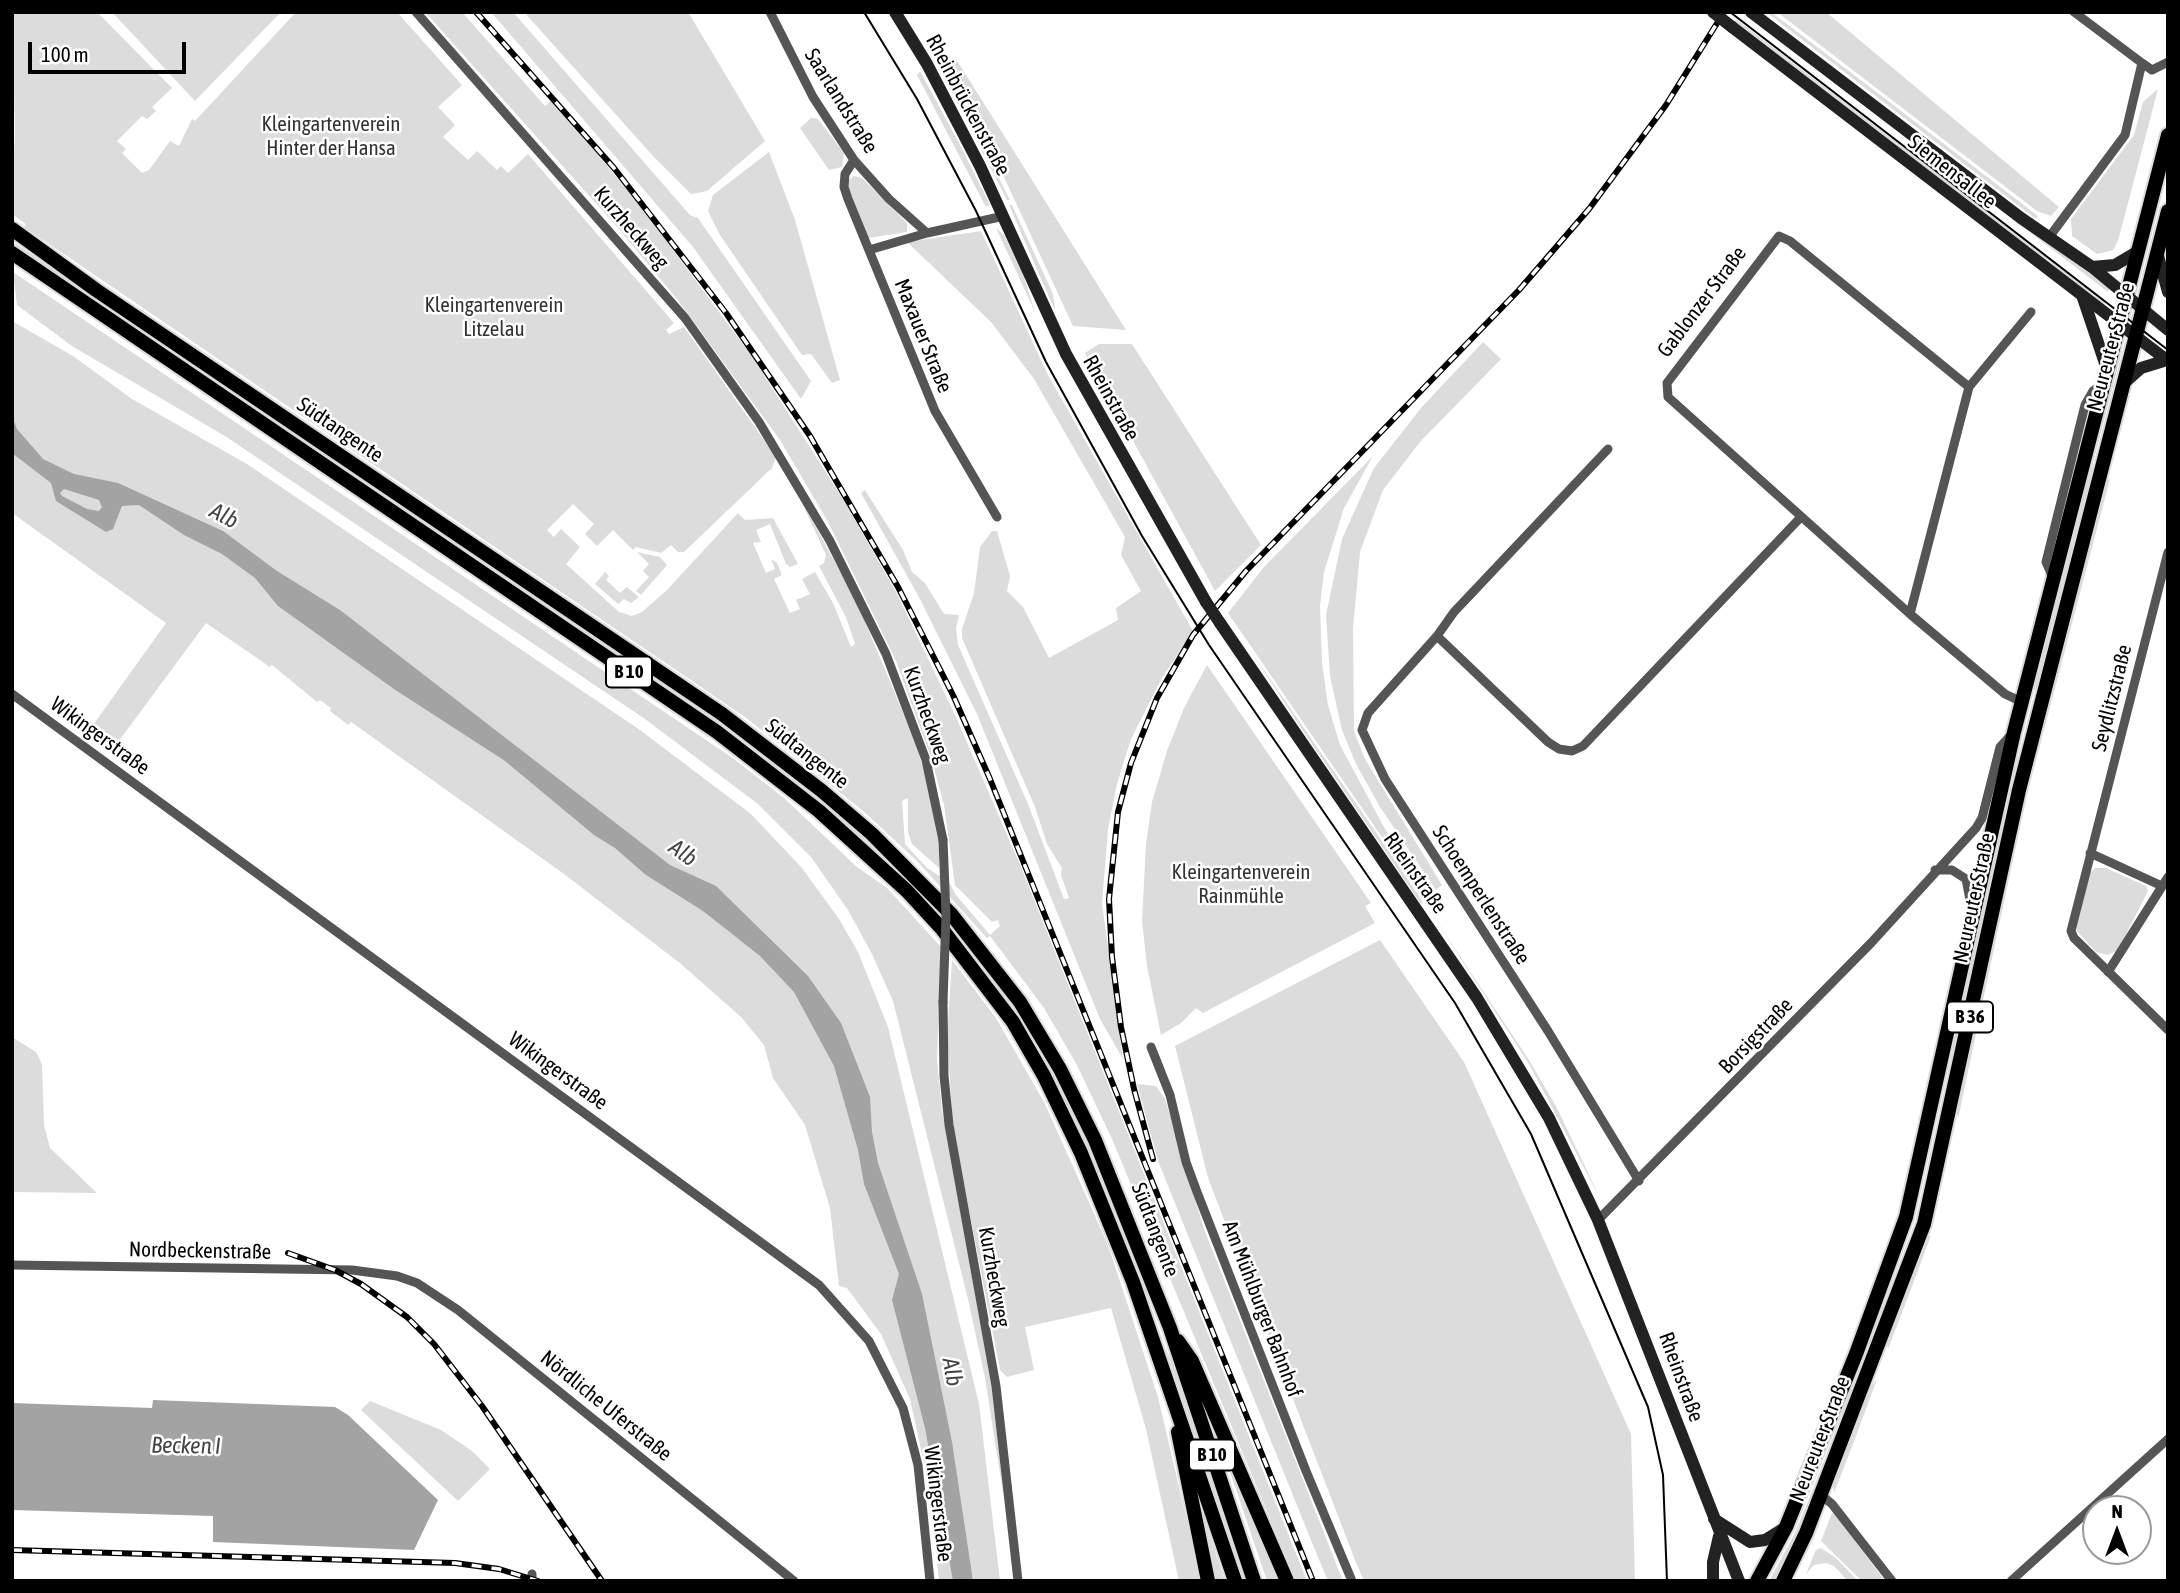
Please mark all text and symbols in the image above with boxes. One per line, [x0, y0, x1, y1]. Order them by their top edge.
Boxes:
scale bar [32, 28, 189, 72]
street label: Rheinbrückenstraße [920, 30, 1016, 180]
text: 100 m [41, 42, 89, 66]
street label: Saarlandstraße [799, 44, 883, 158]
park label: Kleingartenverein Hinter der Hansa [262, 111, 400, 161]
street label: Siemensallee [1903, 130, 2001, 214]
street label: Kurzheckweg [588, 181, 674, 275]
street label: Gablonzer Straße [1652, 242, 1752, 362]
street label: Maxauer Straße [889, 275, 957, 397]
street label: Neureuter Straße [2082, 280, 2140, 414]
park label: Kleingartenverein Litzelau [425, 292, 563, 342]
street label: Rheinstraße [1077, 351, 1145, 445]
street label: Südtangente [292, 392, 388, 468]
water label: Alb [205, 497, 243, 535]
street label: Seydlitzstraße [2087, 642, 2137, 754]
road number: B 10 [606, 656, 652, 688]
street label: Kurzheckweg [898, 663, 956, 767]
street label: Wikingerstraße [45, 692, 155, 780]
street label: Südtangente [760, 714, 854, 794]
street label: Schoemperlenstraße [1427, 821, 1535, 969]
street label: Rheinstraße [1378, 827, 1452, 919]
street label: Neureuter Straße [1948, 831, 2000, 965]
water label: Alb [663, 834, 703, 872]
park label: Kleingartenverein Rainmühle [1172, 859, 1310, 909]
street label: Borsigstraße [1714, 993, 1798, 1079]
road number: B 36 [1947, 1001, 1993, 1032]
street label: Wikingerstraße [503, 1027, 613, 1115]
street label: Südtangente [1126, 1179, 1184, 1281]
street label: Am Mühlburger Bahnhof [1217, 1217, 1307, 1401]
street label: Kurzheckweg [973, 1225, 1015, 1329]
street label: Nordbeckenstraße [129, 1237, 271, 1265]
street label: Rheinstraße [1653, 1329, 1709, 1425]
street label: Nördliche Uferstraße [535, 1345, 677, 1467]
water label: Alb [936, 1356, 968, 1388]
street label: Neureuter Straße [1785, 1373, 1855, 1505]
water label: Becken I [151, 1432, 221, 1460]
road number: B 10 [1189, 1440, 1235, 1470]
street label: Wikingerstraße [918, 1445, 958, 1563]
north arrow [2082, 1495, 2152, 1565]
text: N [2111, 1500, 2123, 1522]

